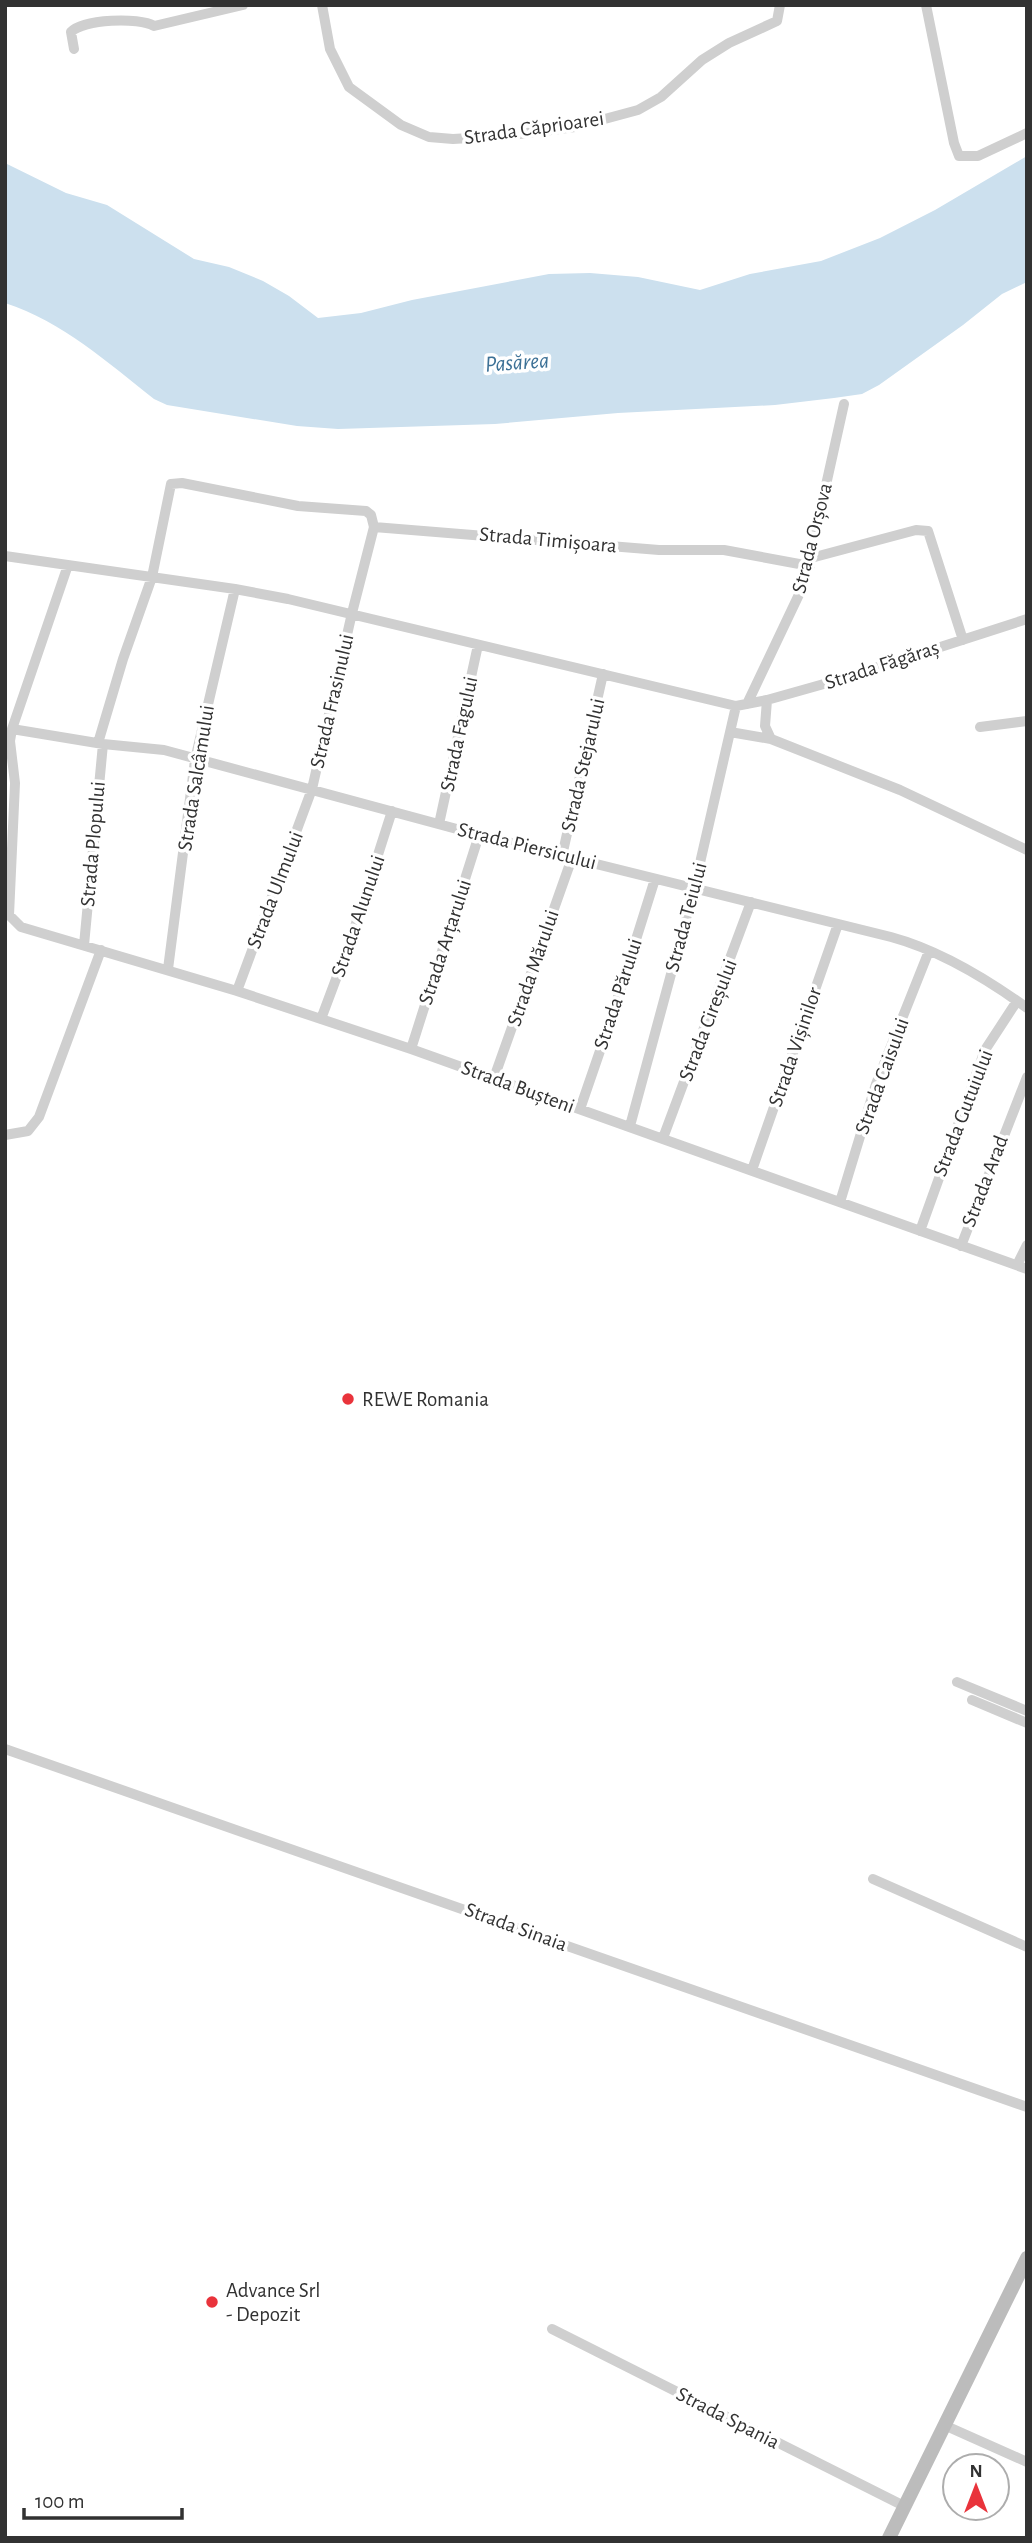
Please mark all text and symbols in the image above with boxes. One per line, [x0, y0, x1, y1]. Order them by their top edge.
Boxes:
street label: Strada Căprioarei [463, 108, 605, 148]
water label: Pasărea [484, 349, 550, 377]
street label: Strada Orșova [788, 480, 838, 596]
street label: Strada Timișoara [478, 524, 618, 558]
street label: Strada Frasinului [306, 632, 358, 770]
street label: Strada Făgăraș [822, 637, 942, 695]
street label: Strada Fagului [437, 675, 481, 793]
street label: Strada Stejarului [557, 696, 609, 834]
street label: Strada Salcâmului [174, 704, 218, 852]
street label: Strada Plopului [77, 780, 109, 908]
street label: Strada Piersicului [456, 819, 598, 873]
street label: Strada Ulmului [243, 828, 307, 952]
street label: Strada Alunului [327, 852, 389, 980]
street label: Strada Teiului [661, 860, 711, 974]
street label: Strada Arțarului [415, 877, 477, 1008]
street label: Strada Mărului [503, 907, 563, 1029]
street label: Strada Părului [590, 936, 646, 1052]
street label: Strada Cireșului [675, 956, 743, 1085]
street label: Strada Vișinilor [765, 984, 827, 1110]
street label: Strada Caisului [851, 1015, 913, 1137]
street label: Strada Gutuiului [929, 1047, 997, 1179]
street label: Strada Bușteni [458, 1057, 577, 1119]
street label: Strada Arad [958, 1132, 1012, 1230]
place label: REWE Romania [362, 1389, 489, 1410]
marker: REWE Romania [340, 1391, 356, 1407]
street label: Strada Sinaia [462, 1899, 570, 1955]
place label: Advance Srl - Depozit [226, 2280, 320, 2325]
marker: Advance Srl - Depozit [204, 2294, 220, 2310]
street label: Strada Spania [673, 2383, 783, 2453]
north arrow [941, 2452, 1011, 2522]
text: N [969, 2462, 983, 2481]
scale bar [24, 2476, 182, 2520]
text: 100 m [35, 2491, 85, 2512]

